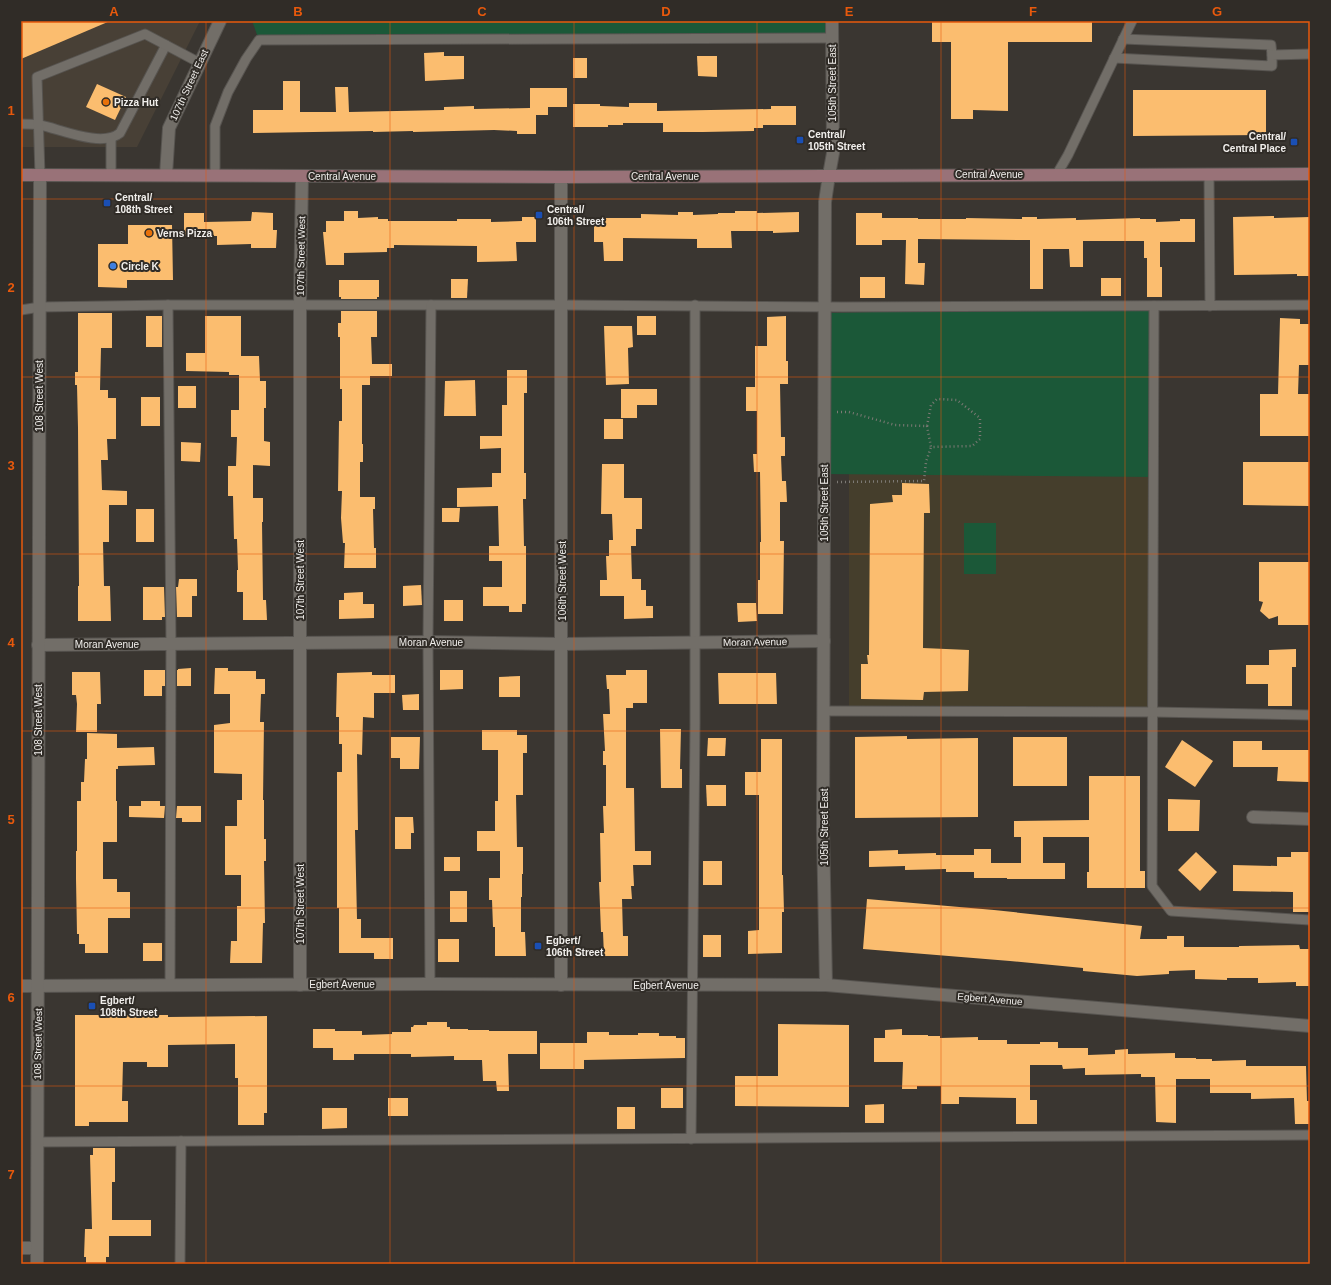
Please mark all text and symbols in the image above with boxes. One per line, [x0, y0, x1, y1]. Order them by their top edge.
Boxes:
text: A [109, 4, 119, 19]
text: B [293, 4, 303, 19]
text: C [477, 4, 487, 19]
text: D [661, 4, 671, 19]
text: E [845, 4, 854, 19]
text: F [1029, 4, 1037, 19]
text: G [1212, 4, 1222, 19]
street label: 105th Street East [827, 44, 838, 122]
street label: 107th Street East [168, 47, 210, 122]
marker: Pizza Hut [101, 97, 111, 107]
place label: Pizza Hut [114, 97, 159, 108]
text: 1 [7, 103, 15, 118]
place label: Central/ 105th Street [808, 129, 866, 152]
place label: Central/ Central Place [1223, 131, 1286, 154]
marker: Central/ 105th Street [795, 135, 805, 145]
marker: Central/ Central Place [1289, 137, 1299, 147]
street label: Central Avenue [955, 169, 1024, 180]
street label: Central Avenue [308, 171, 377, 182]
street label: Central Avenue [631, 171, 700, 182]
place label: Central/ 108th Street [115, 192, 173, 215]
marker: Central/ 108th Street [102, 198, 112, 208]
place label: Central/ 106th Street [547, 204, 605, 227]
marker: Central/ 106th Street [534, 210, 544, 220]
street label: 107th Street West [295, 216, 307, 296]
marker: Verns Pizza [144, 228, 154, 238]
place label: Verns Pizza [157, 228, 212, 239]
marker: Circle K [108, 261, 118, 271]
place label: Circle K [121, 261, 160, 272]
text: 2 [7, 280, 15, 295]
street label: 108 Street West [34, 360, 45, 432]
text: 3 [7, 458, 15, 473]
street label: 105th Street East [819, 464, 830, 542]
street label: 107th Street West [295, 540, 306, 620]
street label: 106th Street West [557, 541, 568, 621]
text: 4 [7, 635, 15, 650]
street label: Moran Avenue [723, 636, 788, 648]
street label: Moran Avenue [399, 637, 464, 648]
street label: Moran Avenue [75, 639, 140, 650]
street label: 108 Street West [33, 684, 44, 756]
street label: 105th Street East [819, 788, 830, 866]
text: 5 [7, 812, 15, 827]
street label: 107th Street West [295, 864, 306, 944]
place label: Egbert/ 106th Street [546, 935, 604, 958]
marker: Egbert/ 106th Street [533, 941, 543, 951]
street label: Egbert Avenue [309, 979, 375, 990]
street label: Egbert Avenue [633, 980, 699, 991]
text: 6 [7, 990, 15, 1005]
street label: Egbert Avenue [957, 991, 1023, 1007]
place label: Egbert/ 108th Street [100, 995, 158, 1018]
marker: Egbert/ 108th Street [87, 1001, 97, 1011]
street label: 108 Street West [32, 1008, 44, 1080]
text: 7 [7, 1167, 15, 1182]

